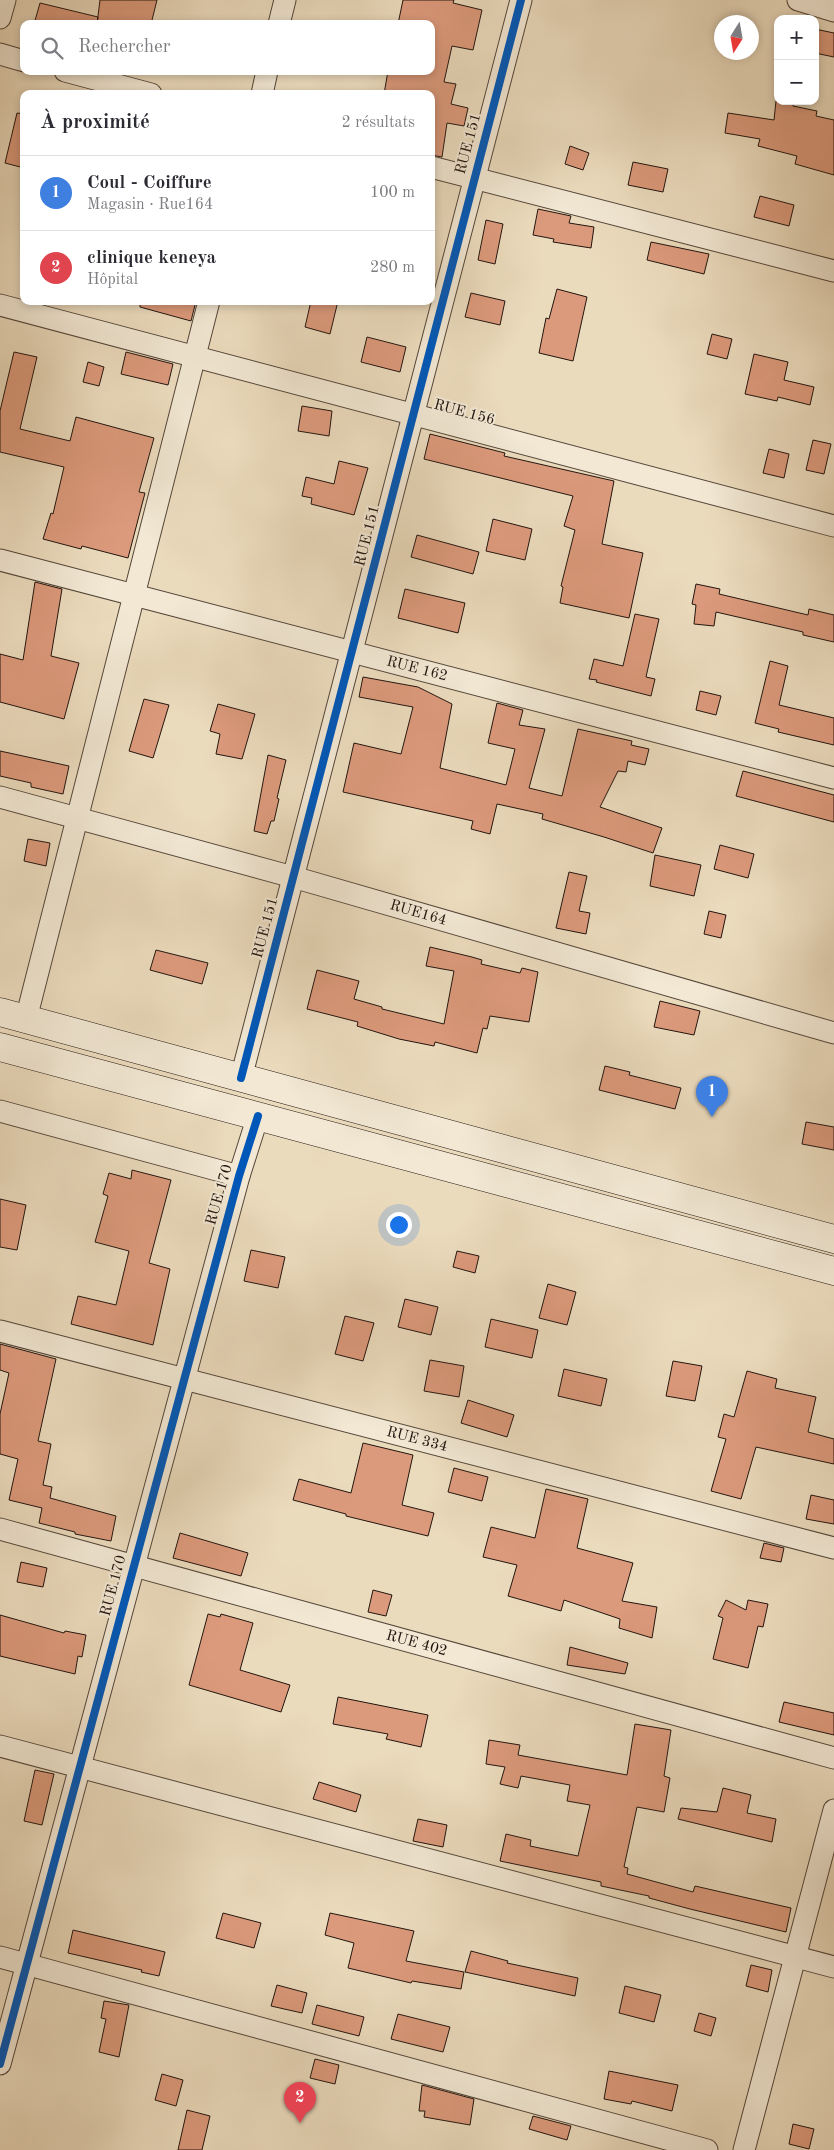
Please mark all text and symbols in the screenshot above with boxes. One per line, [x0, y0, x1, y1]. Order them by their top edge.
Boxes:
north arrow [714, 15, 759, 60]
map controls [774, 15, 819, 105]
button: + [774, 15, 819, 60]
search box [20, 20, 435, 75]
icon: search [38, 34, 66, 62]
text: Rechercher [78, 38, 171, 57]
button: − [774, 60, 819, 105]
text: À proximité [40, 112, 150, 133]
street label: RUE 151 [454, 112, 484, 176]
text: 2 résultats [341, 115, 415, 131]
text: Coul - Coiffure [87, 174, 212, 193]
text: 1 [51, 185, 61, 201]
text: 100 m [370, 185, 415, 201]
text: Magasin · Rue164 [87, 197, 213, 213]
text: clinique keneya [87, 249, 216, 268]
text: 2 [51, 260, 61, 276]
text: 280 m [370, 260, 415, 276]
text: Hôpital [87, 272, 138, 288]
street label: RUE 156 [432, 398, 496, 428]
street label: RUE 151 [353, 504, 383, 568]
street label: RUE 162 [385, 654, 449, 684]
street label: RUE 151 [251, 896, 281, 960]
street label: RUE164 [388, 898, 448, 928]
pin: 1 [696, 1076, 728, 1117]
street label: RUE 170 [204, 1163, 236, 1227]
your location [386, 1212, 412, 1238]
street label: RUE 334 [385, 1424, 449, 1455]
street label: RUE 170 [99, 1554, 129, 1618]
street label: RUE 402 [384, 1628, 449, 1659]
pin: 2 [284, 2082, 316, 2123]

